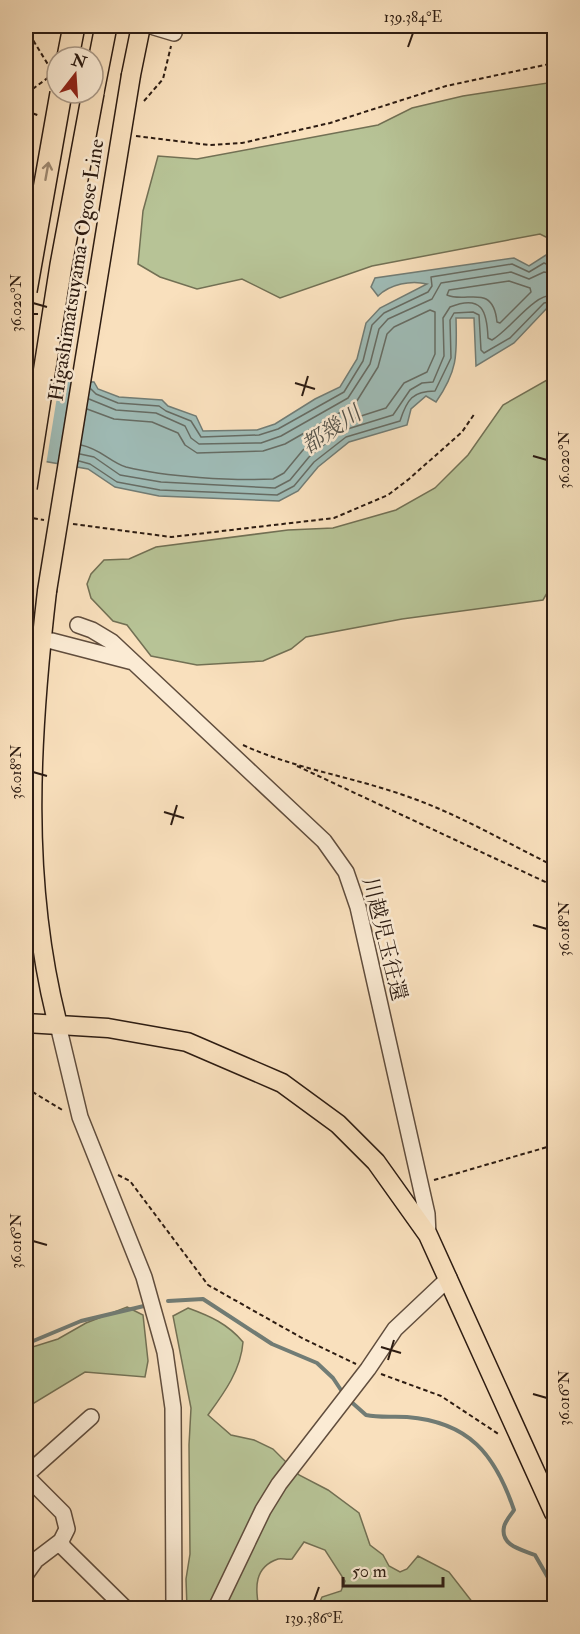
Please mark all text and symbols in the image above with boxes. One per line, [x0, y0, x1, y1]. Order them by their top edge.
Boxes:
text: 139.384°E [384, 8, 443, 27]
north arrow [45, 45, 105, 105]
text: N [68, 50, 90, 73]
street label: Higashimatsuyama-Ogose Line [42, 137, 111, 403]
one-way arrow [42, 162, 53, 182]
text: 36.020°N [7, 273, 26, 332]
water label: 都幾川 [296, 399, 368, 460]
text: 36.020°N [555, 430, 574, 489]
text: 36.018°N [7, 744, 26, 799]
street label: 川越児玉往還 [356, 875, 413, 1004]
text: 36.018°N [555, 901, 574, 956]
text: 36.016°N [7, 1213, 26, 1269]
text: 36.016°N [555, 1370, 574, 1426]
scale bar [343, 1550, 444, 1588]
text: 50 m [352, 1560, 387, 1583]
text: 139.386°E [285, 1609, 343, 1628]

